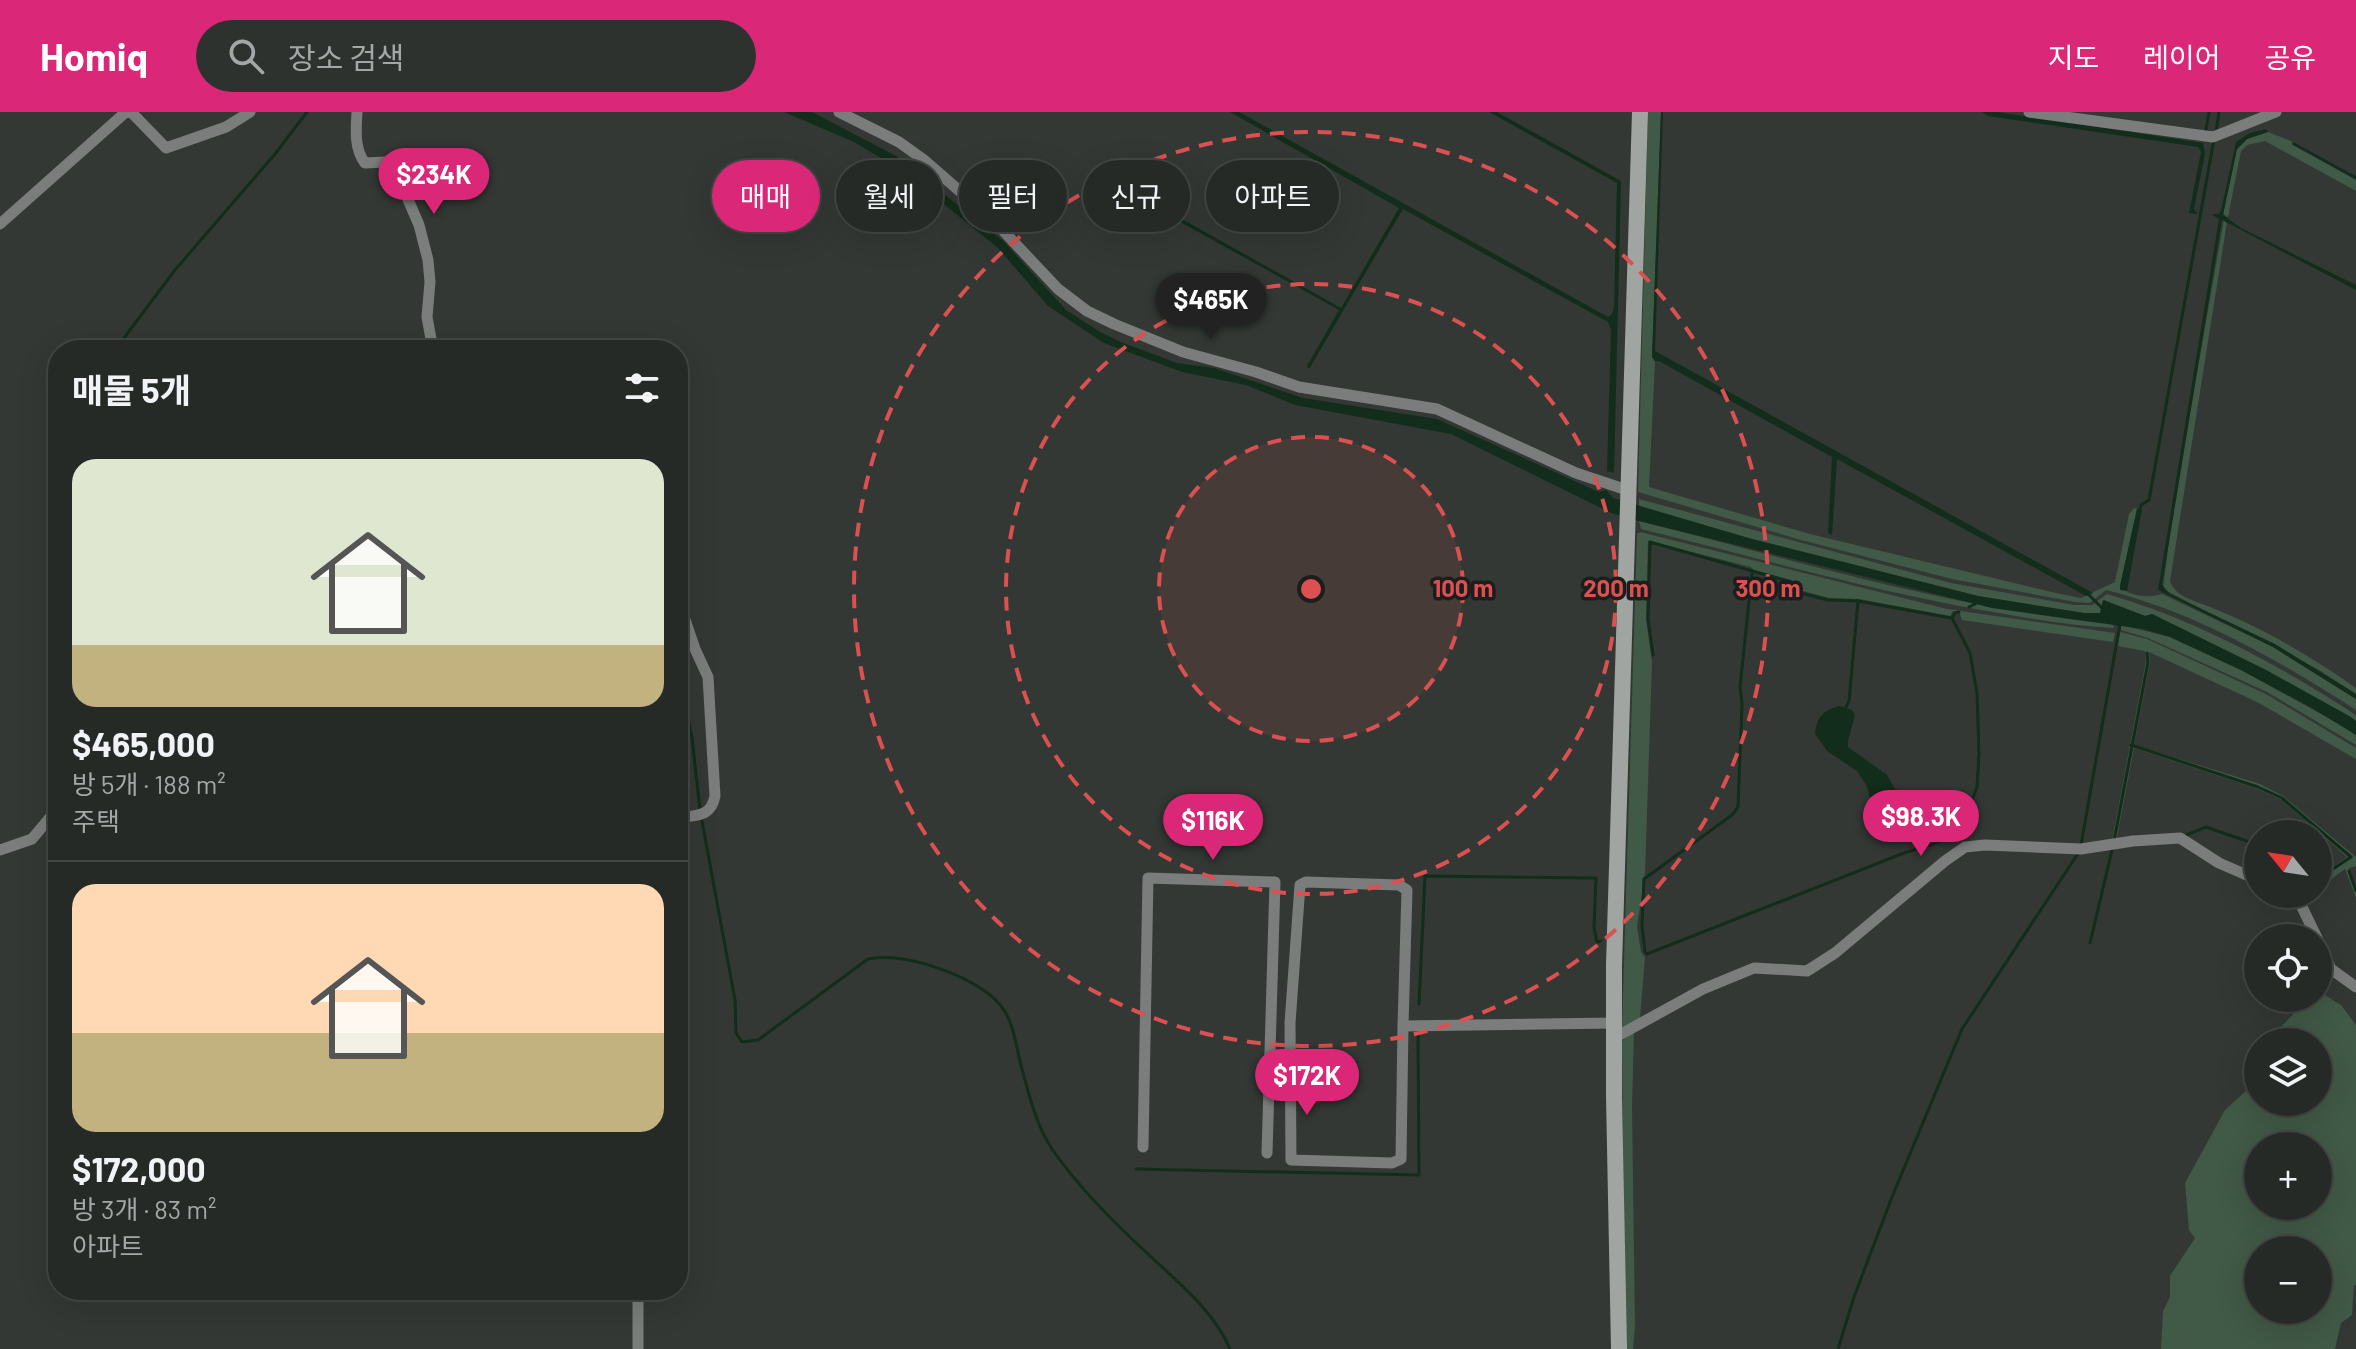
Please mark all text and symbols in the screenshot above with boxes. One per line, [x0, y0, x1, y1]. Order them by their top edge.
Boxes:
search box [196, 20, 756, 92]
text: Homiq [40, 33, 148, 79]
icon: search [224, 34, 268, 78]
text: 장소 검색 [288, 39, 404, 75]
text: 지도 [2048, 40, 2099, 74]
text: 레이어 [2143, 40, 2220, 74]
text: 공유 [2264, 40, 2316, 74]
pin: $234K [378, 148, 490, 216]
text: $234K [396, 158, 472, 189]
chip: 매매 [712, 160, 820, 232]
chip: 월세 [836, 160, 943, 232]
chip: 필터 [959, 160, 1067, 232]
chip: 신규 [1083, 160, 1190, 232]
chip: 아파트 [1206, 160, 1339, 232]
pin: $465K [1155, 273, 1267, 341]
text: $465K [1174, 283, 1248, 314]
icon: filters [620, 366, 664, 410]
text: 매물 5개 [72, 369, 191, 410]
icon: home [296, 511, 440, 655]
text: 100 m [1433, 573, 1493, 602]
text: 200 m [1583, 573, 1649, 602]
text: 300 m [1735, 573, 1801, 602]
centre of rings [1297, 575, 1325, 603]
text: $465,000 [72, 723, 215, 764]
text: 방 5개 · 188 m² [72, 768, 226, 799]
pin: $98.3K [1856, 790, 1986, 858]
pin: $116K [1157, 794, 1269, 862]
text: $98.3K [1881, 800, 1961, 831]
text: $116K [1181, 804, 1245, 835]
text: 주택 [72, 805, 120, 836]
north arrow [2244, 820, 2332, 908]
map controls [2244, 820, 2332, 1324]
button: locate [2244, 924, 2332, 1012]
icon: home [296, 936, 440, 1080]
button: layers [2244, 1028, 2332, 1116]
pin: $172K [1251, 1049, 1363, 1117]
text: $172K [1273, 1059, 1341, 1090]
button: + [2244, 1132, 2332, 1220]
text: $172,000 [72, 1148, 206, 1189]
text: 방 3개 · 83 m² [72, 1193, 216, 1224]
text: 아파트 [72, 1230, 144, 1261]
button: − [2244, 1236, 2332, 1324]

